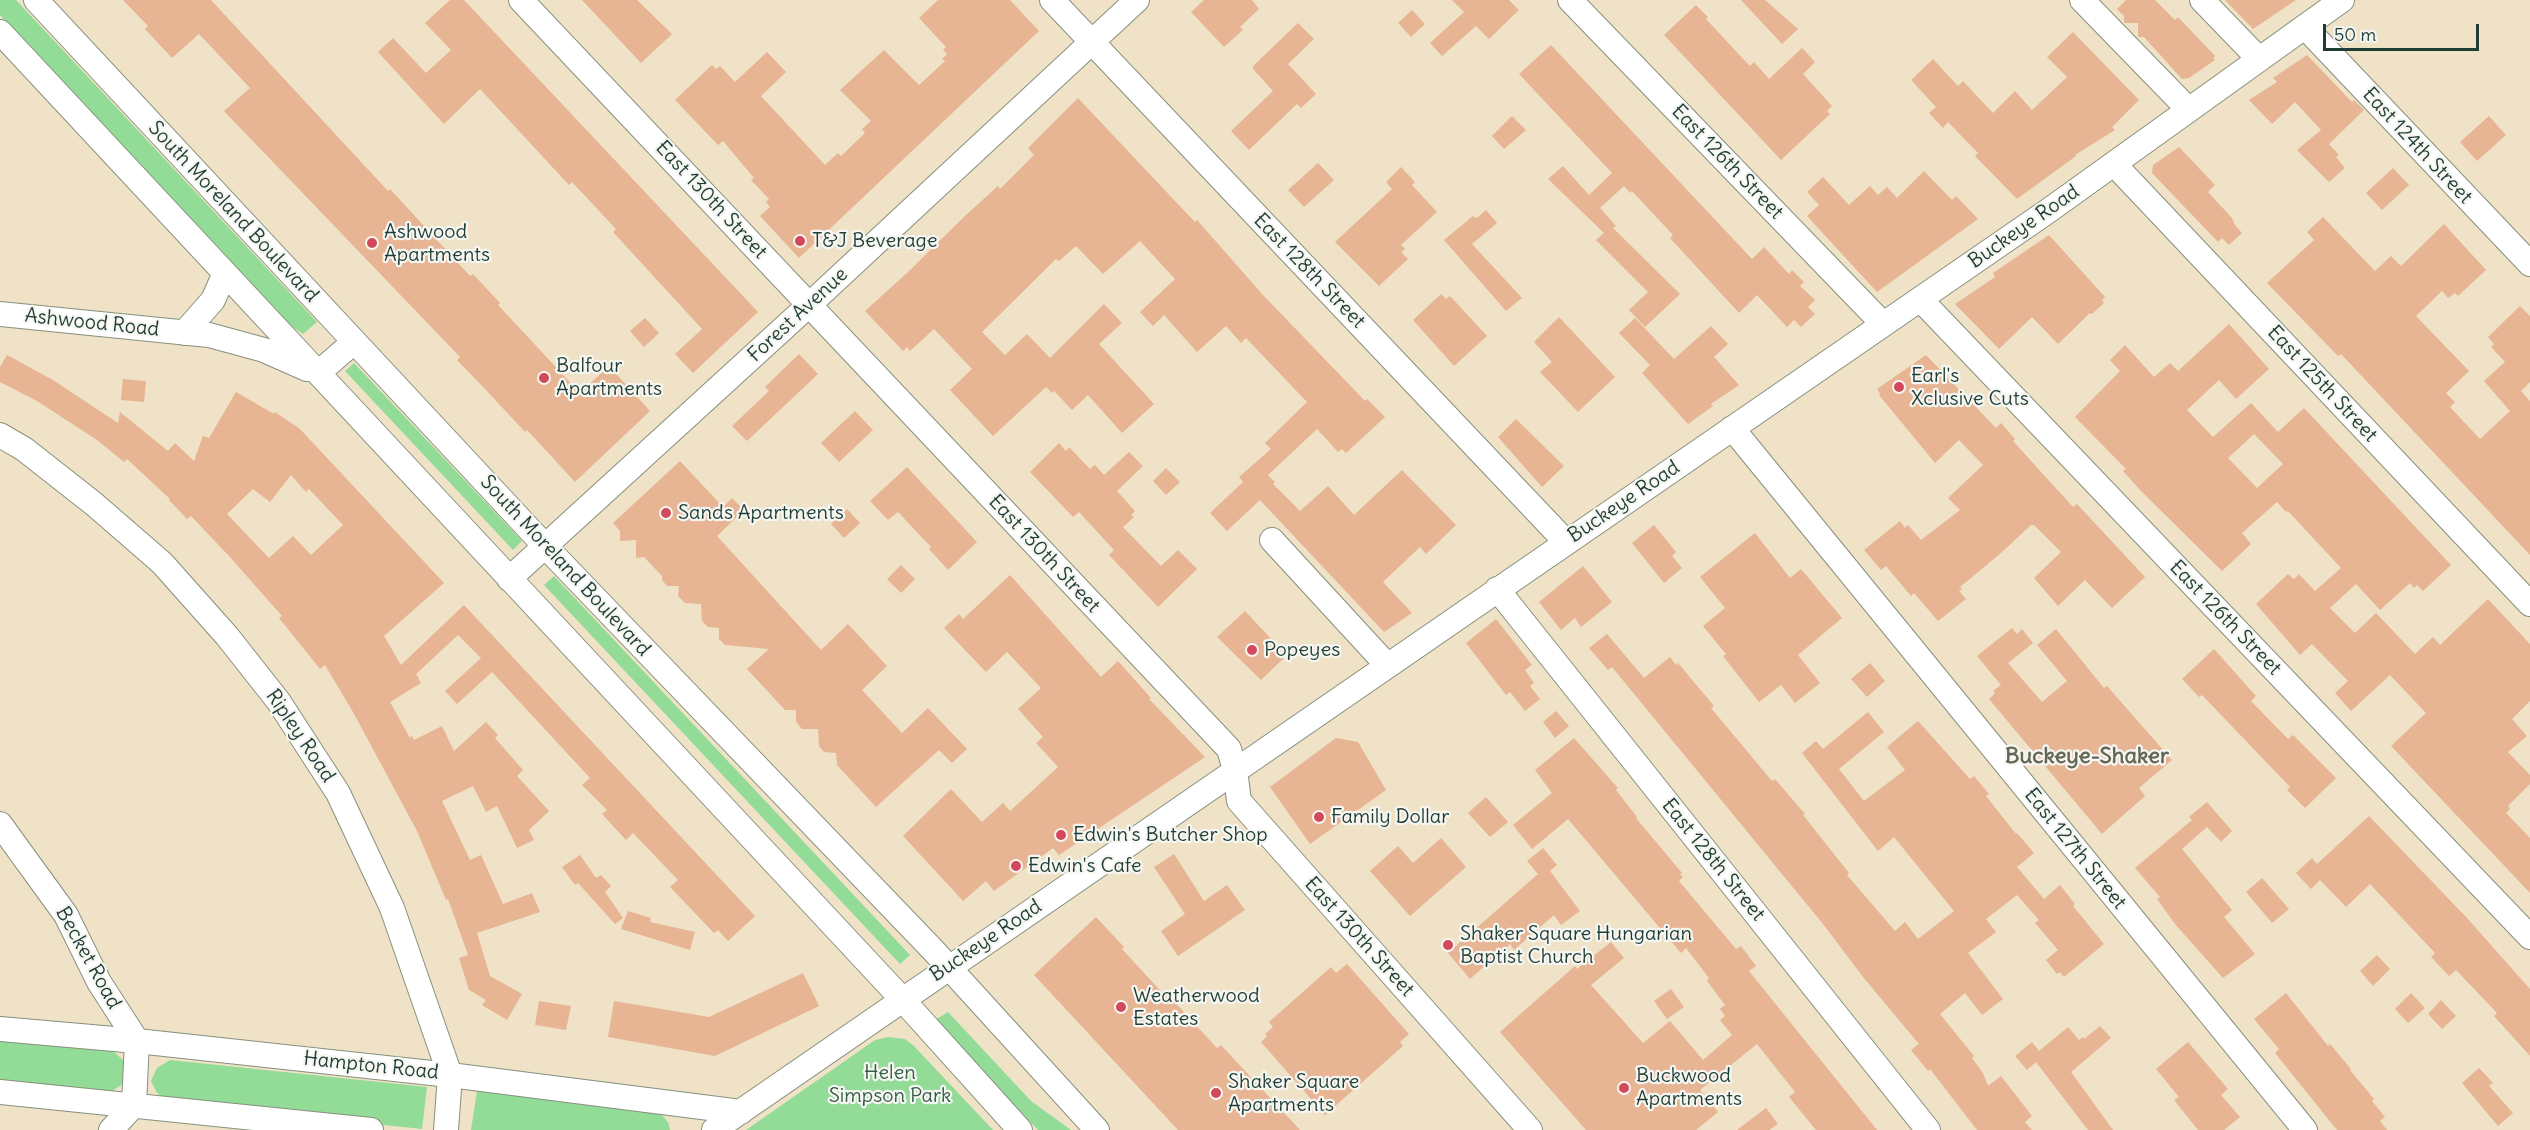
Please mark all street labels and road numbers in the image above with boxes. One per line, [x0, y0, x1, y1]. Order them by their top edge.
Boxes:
street label: East 124th Street [2357, 83, 2477, 209]
street label: East 126th Street [1666, 100, 1788, 224]
street label: South Moreland Boulevard [143, 117, 323, 307]
street label: East 130th Street [650, 136, 772, 264]
street label: Buckeye Road [1964, 180, 2084, 274]
street label: East 128th Street [1248, 209, 1370, 333]
street label: Forest Avenue [743, 263, 853, 367]
street label: Ashwood Road [24, 304, 160, 342]
street label: East 125th Street [2262, 321, 2382, 447]
street label: Buckeye Road [1564, 456, 1684, 548]
street label: South Moreland Boulevard [475, 471, 655, 661]
street label: East 130th Street [983, 490, 1105, 618]
street label: East 126th Street [2164, 556, 2286, 680]
street label: Ripley Road [260, 685, 340, 787]
street label: East 127th Street [2019, 784, 2131, 914]
street label: East 128th Street [1656, 794, 1770, 926]
street label: East 130th Street [1299, 872, 1419, 1002]
street label: Buckeye Road [926, 895, 1046, 987]
street label: Becket Road [50, 903, 126, 1013]
street label: Hampton Road [302, 1047, 440, 1085]

